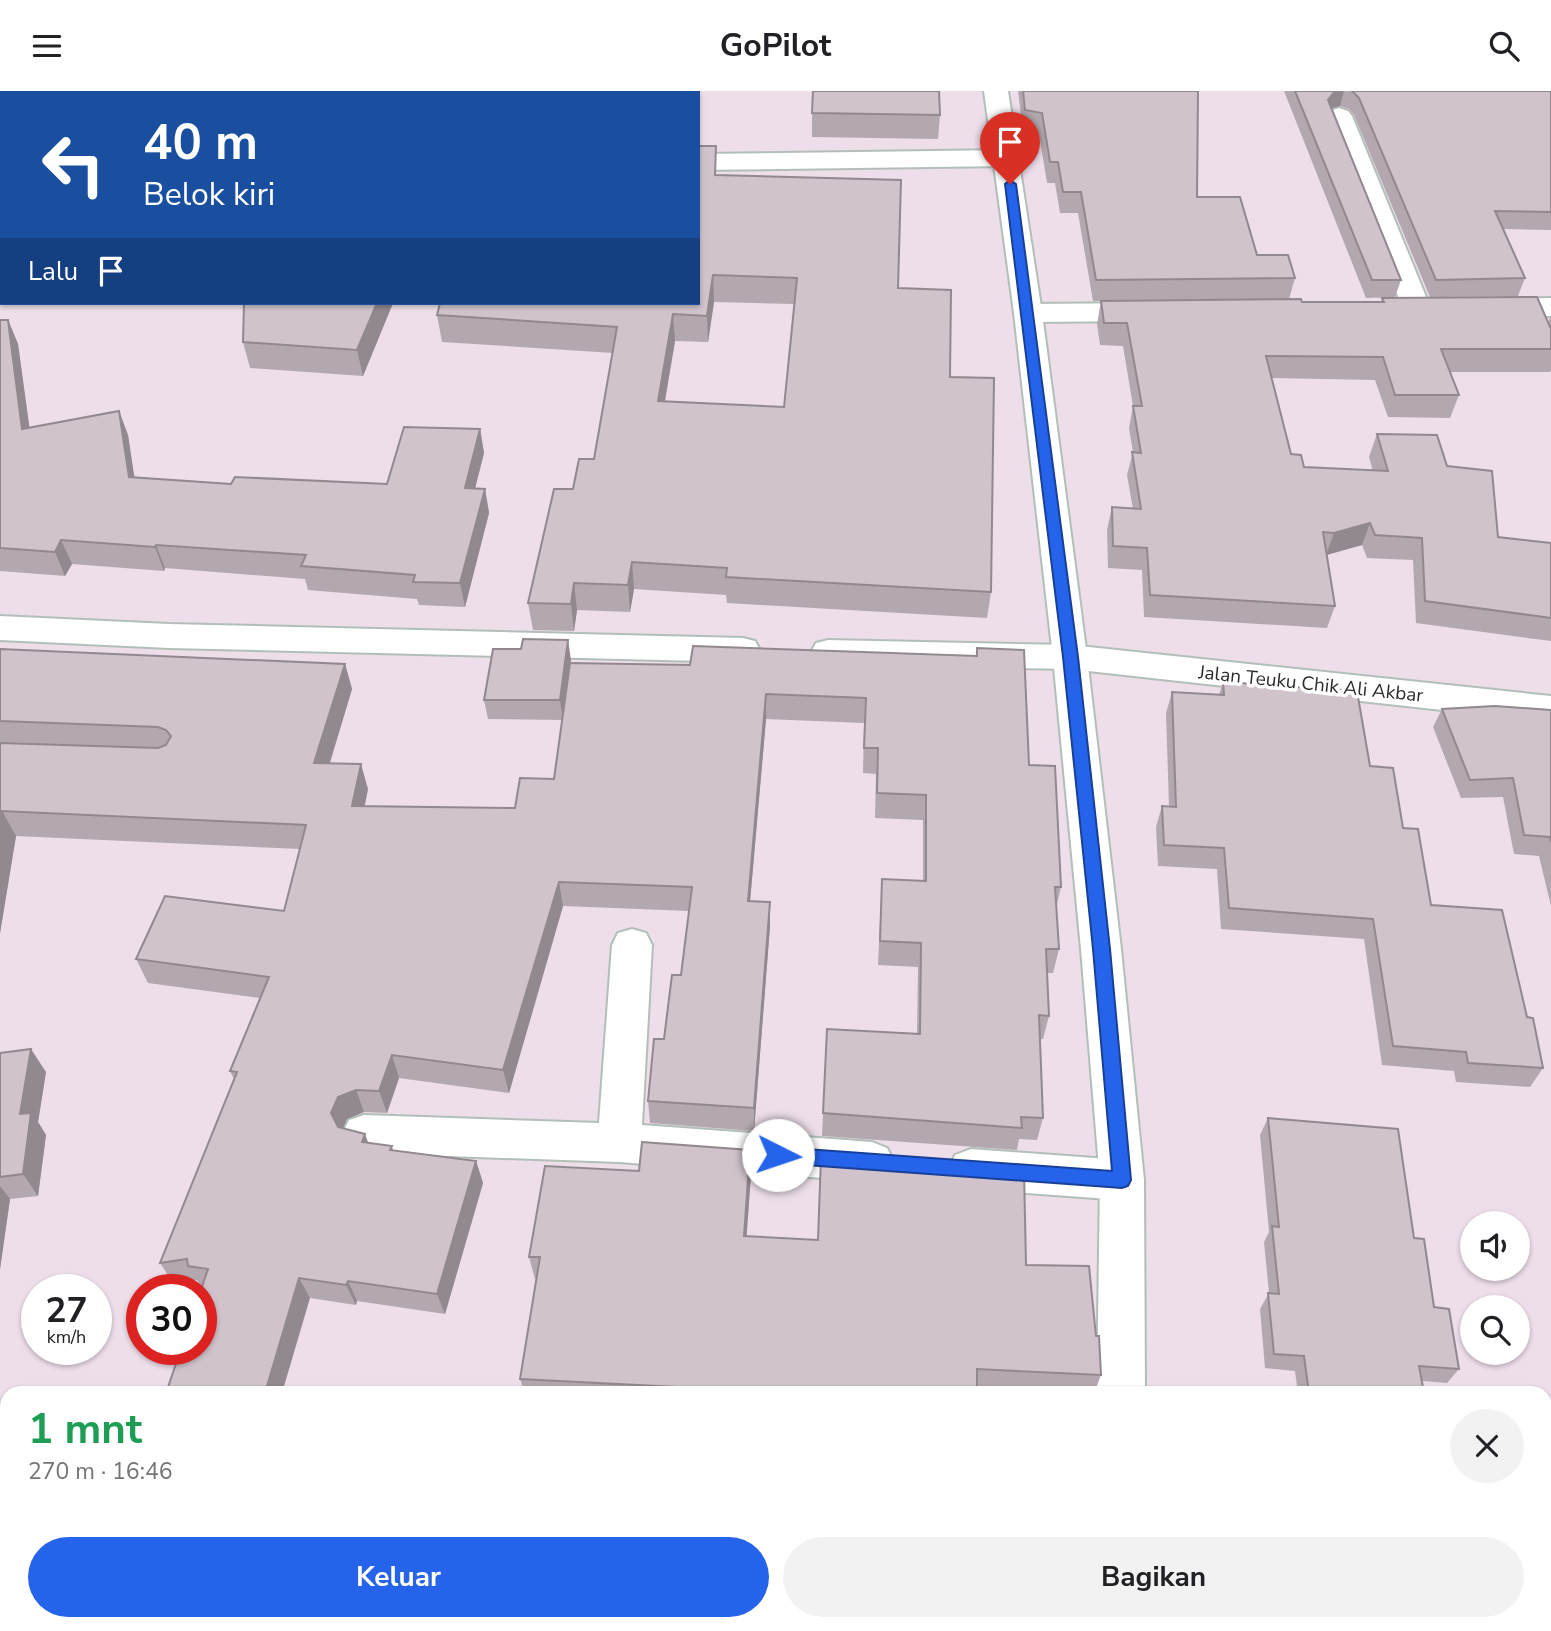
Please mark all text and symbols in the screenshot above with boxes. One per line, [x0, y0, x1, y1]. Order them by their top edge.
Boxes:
text: GoPilot [720, 24, 831, 67]
icon: menu [28, 27, 66, 65]
icon: search [1485, 27, 1523, 65]
text: 40 m [143, 109, 258, 176]
pin [980, 112, 1040, 184]
icon: left [28, 119, 119, 210]
icon: arrive [991, 123, 1029, 161]
text: Belok kiri [143, 173, 275, 216]
icon: arrive [92, 252, 130, 290]
text: Lalu [28, 254, 78, 289]
street label: Jalan Teuku Chik Ali Akbar [1196, 659, 1425, 709]
position arrow [741, 1118, 815, 1192]
map controls [1460, 1211, 1530, 1365]
button: sound [1460, 1211, 1530, 1281]
speed limit sign: 30 [126, 1274, 217, 1365]
text: 27 [45, 1287, 88, 1334]
button: search [1460, 1295, 1530, 1365]
text: km/h [47, 1325, 86, 1349]
text: 1 mnt [28, 1401, 142, 1458]
button: close [1450, 1409, 1524, 1483]
text: 270 m · 16:46 [28, 1456, 173, 1487]
button: Keluar [28, 1537, 769, 1617]
button: Bagikan [783, 1537, 1524, 1617]

